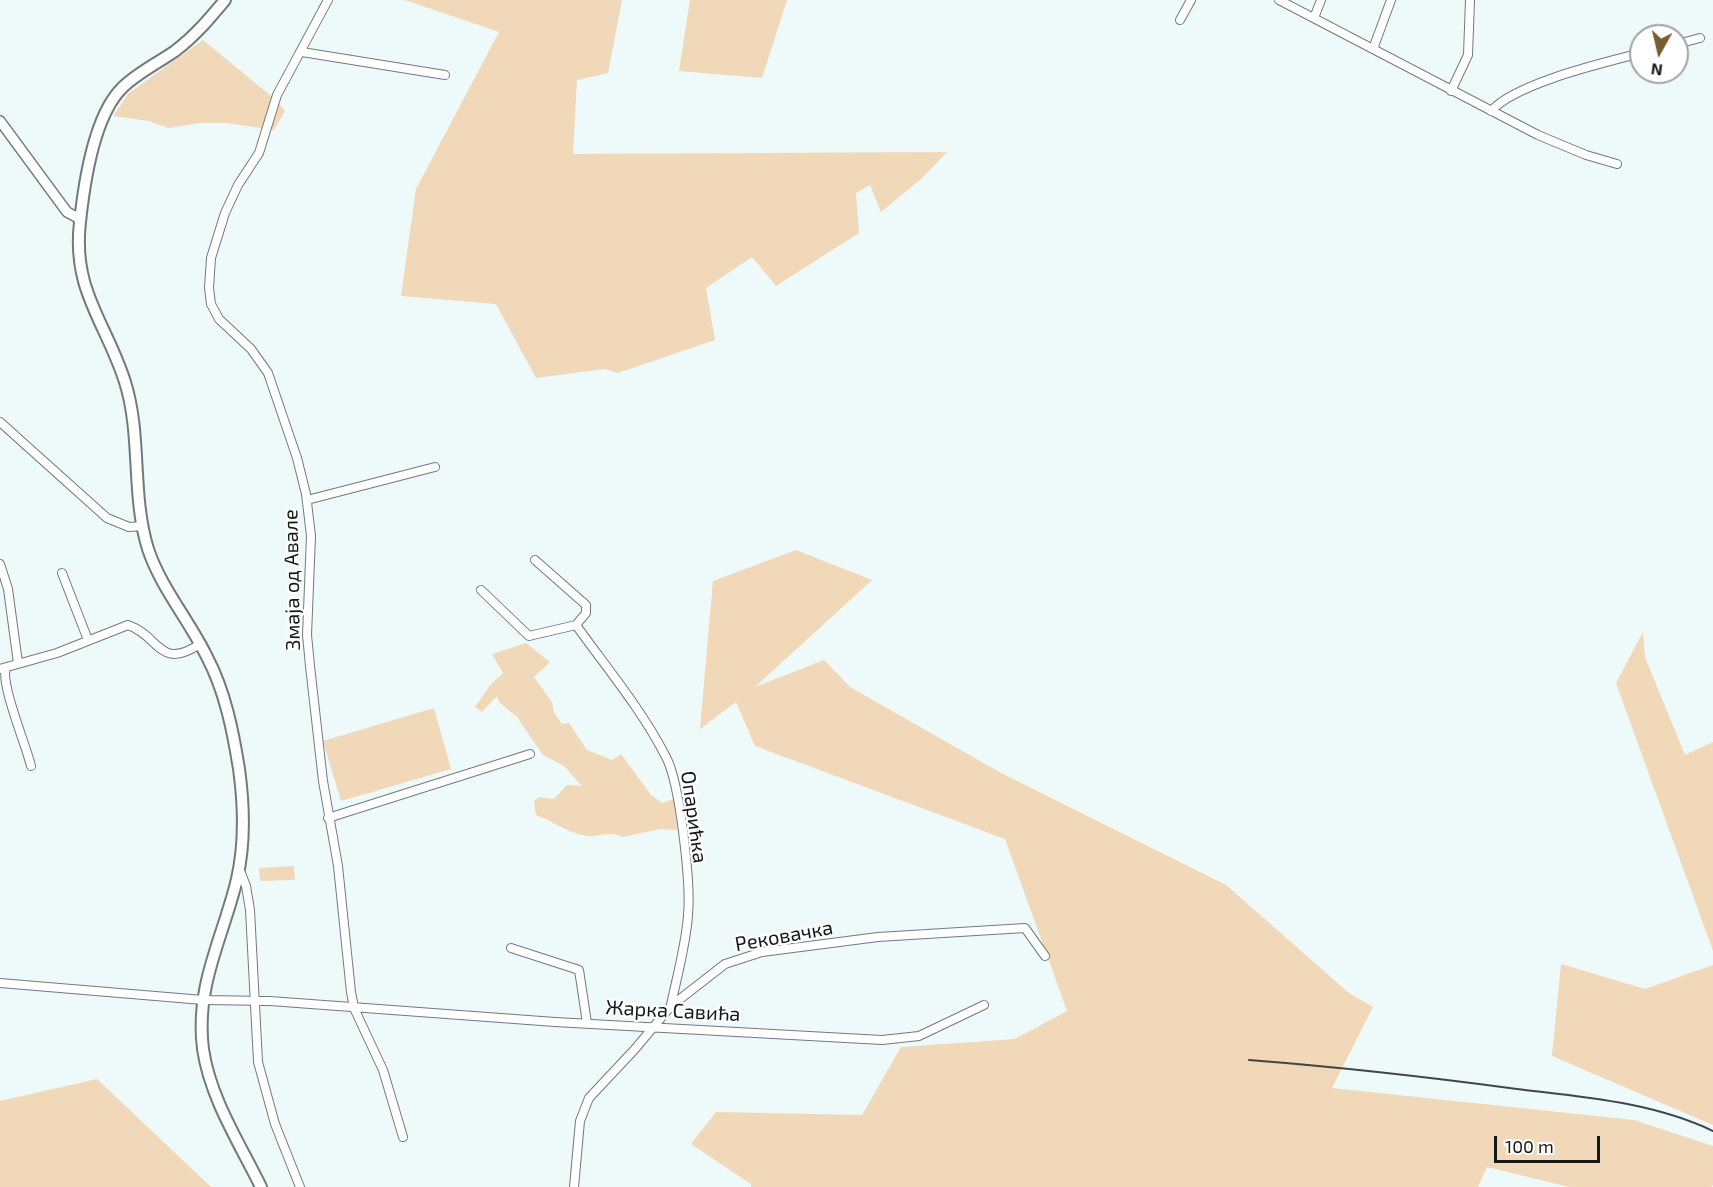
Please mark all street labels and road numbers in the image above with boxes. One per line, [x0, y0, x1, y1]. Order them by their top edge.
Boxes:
street label: Змаја од Авале [279, 509, 305, 651]
street label: Опарићка [676, 769, 712, 865]
street label: Рековачка [733, 916, 835, 956]
street label: Жарка Савића [605, 995, 741, 1027]

